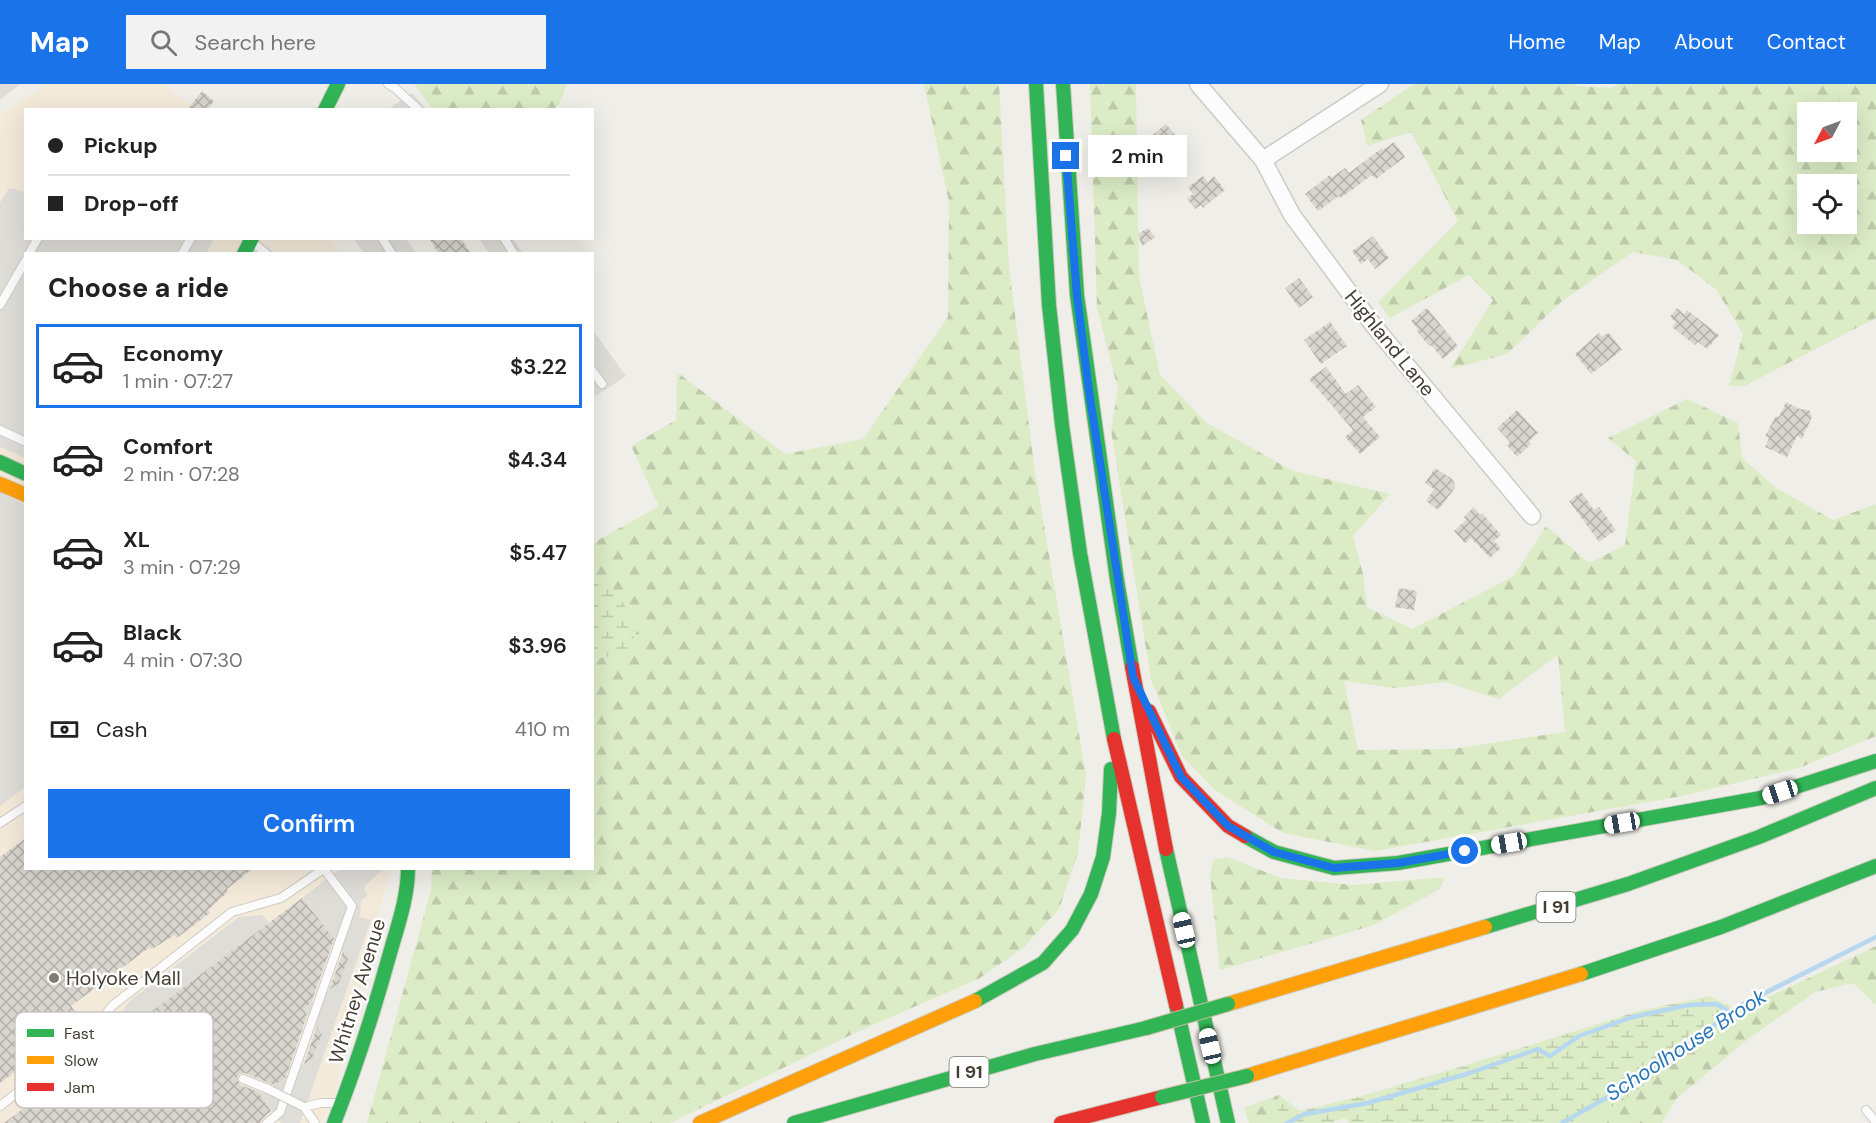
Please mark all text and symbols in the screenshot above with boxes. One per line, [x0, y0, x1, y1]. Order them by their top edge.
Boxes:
search box [126, 15, 546, 69]
text: Map [30, 24, 90, 61]
icon: search [147, 26, 180, 59]
text: Search here [195, 28, 316, 57]
text: Home [1508, 28, 1566, 56]
text: Map [1599, 28, 1641, 56]
text: About [1674, 28, 1734, 56]
text: Contact [1767, 28, 1846, 56]
north arrow [1797, 102, 1857, 162]
map controls [1797, 102, 1857, 234]
text: Pickup [84, 131, 158, 160]
callout: 2 min [1087, 135, 1186, 177]
route end [1052, 142, 1079, 169]
text: 2 min [1111, 143, 1164, 169]
button: locate [1797, 174, 1857, 234]
text: Drop-off [84, 189, 179, 218]
text: Choose a ride [48, 270, 229, 305]
street label: Highland Lane [1339, 284, 1441, 402]
icon: car [51, 339, 105, 393]
text: Economy [123, 339, 223, 368]
text: $3.22 [510, 352, 567, 381]
text: 1 min · 07:27 [123, 368, 233, 394]
icon: car [51, 432, 105, 486]
text: Comfort [123, 432, 213, 461]
text: $4.34 [507, 445, 567, 474]
text: 2 min · 07:28 [123, 461, 240, 487]
icon: car [51, 525, 105, 579]
text: XL [123, 525, 150, 554]
text: $5.47 [509, 538, 567, 567]
text: 3 min · 07:29 [123, 554, 241, 580]
icon: car [51, 618, 105, 672]
text: Black [123, 618, 182, 647]
text: $3.96 [508, 631, 567, 660]
text: 4 min · 07:30 [123, 647, 243, 673]
icon: cash [48, 713, 81, 746]
text: Cash [96, 715, 147, 744]
text: 410 m [515, 716, 570, 742]
car [1760, 778, 1800, 806]
button: Confirm [48, 789, 570, 858]
car [1603, 811, 1641, 835]
car [1490, 831, 1528, 855]
route start [1451, 837, 1478, 864]
road number: I 91 [1536, 892, 1576, 922]
car [1171, 910, 1197, 950]
street label: Whitney Avenue [323, 915, 391, 1067]
place label: Holyoke Mall [66, 965, 181, 991]
marker: Holyoke Mall [47, 971, 61, 985]
water label: Schoolhouse Brook [1600, 982, 1772, 1108]
legend [15, 1012, 213, 1108]
text: Fast [64, 1023, 95, 1044]
car [1197, 1026, 1223, 1066]
text: Slow [64, 1050, 98, 1071]
road number: I 91 [950, 1057, 988, 1087]
text: Jam [64, 1077, 95, 1098]

